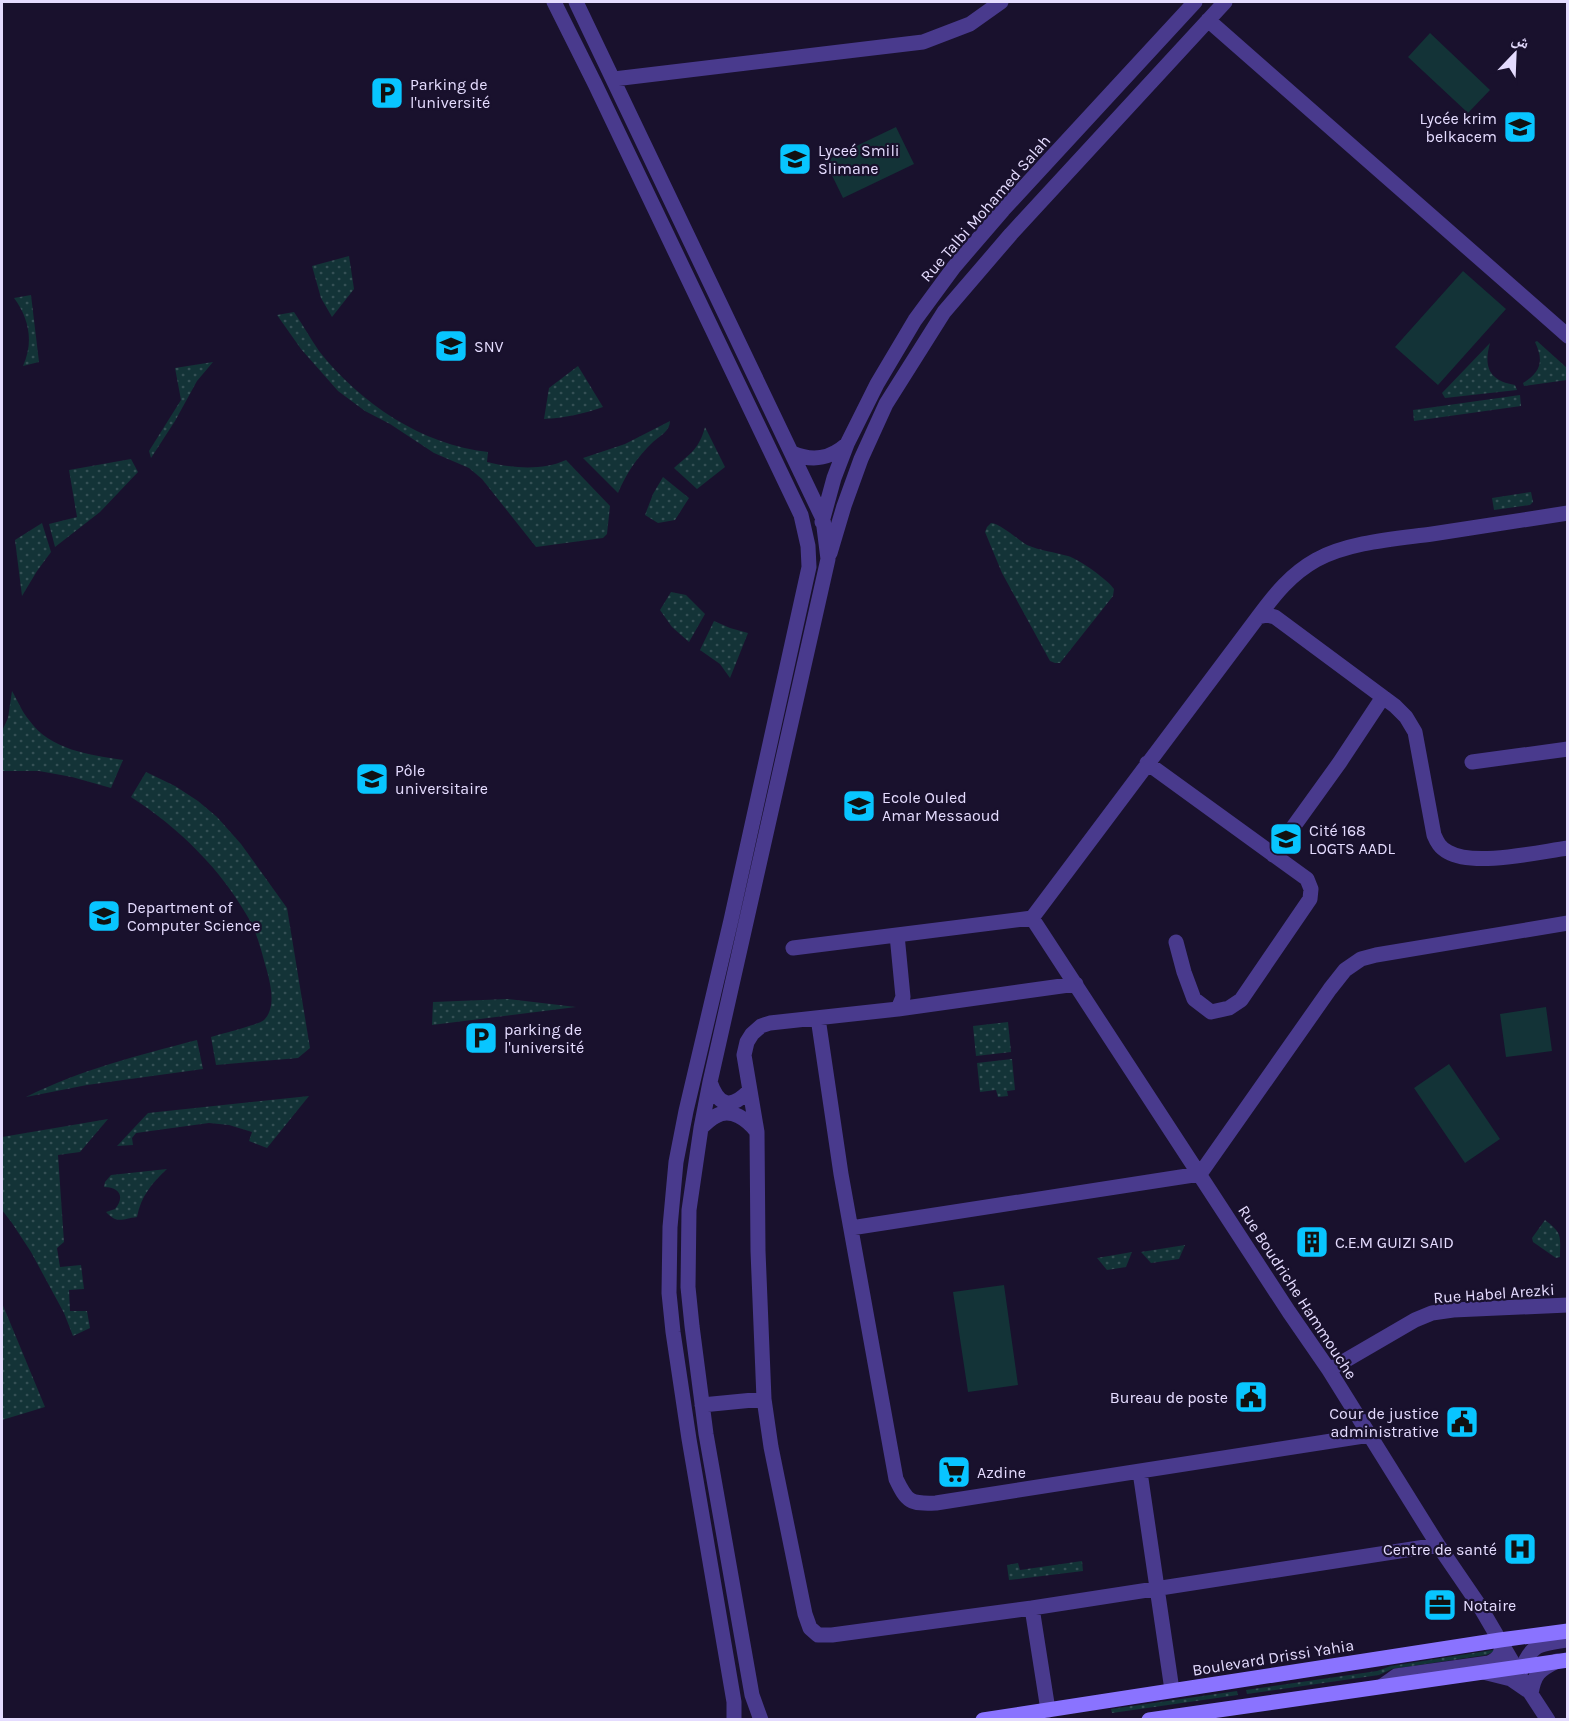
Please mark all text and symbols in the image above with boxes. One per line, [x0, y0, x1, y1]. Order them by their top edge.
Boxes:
north arrow [1485, 24, 1545, 84]
text: ش [1509, 29, 1532, 53]
parking icon: Parking de l'université [369, 75, 405, 111]
place label: Parking de l'université [410, 75, 490, 112]
place label: Lycée krim belkacem [1419, 109, 1497, 146]
school or university icon: Lycée krim belkacem [1502, 109, 1538, 145]
street label: Rue Talbi Mohamed Salah [917, 131, 1054, 286]
school or university icon: Lyceé Smili Slimane [777, 141, 813, 177]
place label: Lyceé Smili Slimane [818, 141, 900, 178]
school or university icon: SNV [433, 328, 469, 364]
place label: SNV [474, 337, 504, 356]
school or university icon: Pôle universitaire [354, 761, 390, 797]
place label: Pôle universitaire [395, 761, 488, 798]
school or university icon: Ecole Ouled Amar Messaoud [841, 788, 877, 824]
place label: Ecole Ouled Amar Messaoud [882, 788, 1000, 825]
school or university icon: Cité 168 LOGTS AADL [1268, 821, 1304, 857]
place label: Cité 168 LOGTS AADL [1309, 821, 1396, 858]
school or university icon: Department of Computer Science [86, 898, 122, 934]
place label: Department of Computer Science [127, 898, 260, 935]
parking icon: parking de l'université [463, 1020, 499, 1056]
place label: parking de l'université [504, 1020, 584, 1057]
street label: Rue Boudriche Hammouche [1234, 1202, 1361, 1383]
building icon: C.E.M GUIZI SAID [1294, 1224, 1330, 1260]
place label: C.E.M GUIZI SAID [1335, 1233, 1454, 1252]
street label: Rue Habel Arezki [1433, 1280, 1555, 1307]
public building icon: Bureau de poste [1233, 1379, 1269, 1415]
place label: Bureau de poste [1110, 1388, 1228, 1407]
place label: Cour de justice administrative [1329, 1404, 1439, 1441]
public building icon: Cour de justice administrative [1444, 1404, 1480, 1440]
supermarket icon: Azdine [936, 1454, 972, 1490]
place label: Azdine [977, 1463, 1026, 1482]
hospital icon: Centre de santé [1502, 1531, 1538, 1567]
place label: Centre de santé [1383, 1540, 1497, 1559]
office icon: Notaire [1422, 1587, 1458, 1623]
place label: Notaire [1463, 1596, 1516, 1615]
street label: Boulevard Drissi Yahia [1191, 1635, 1355, 1680]

